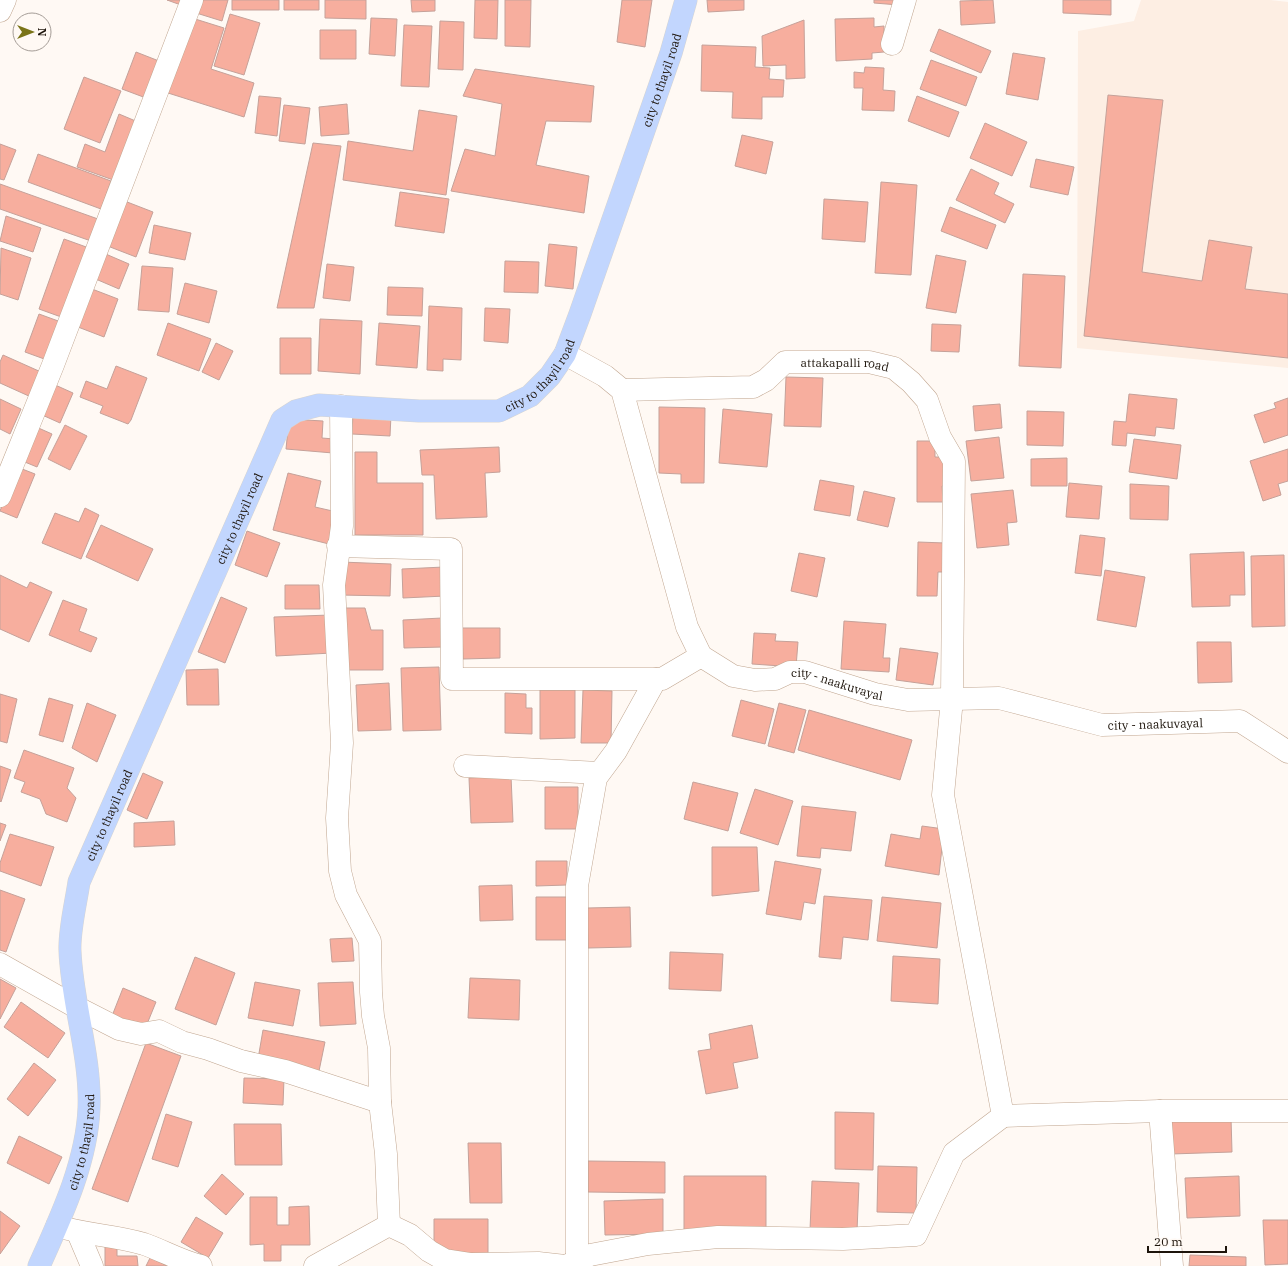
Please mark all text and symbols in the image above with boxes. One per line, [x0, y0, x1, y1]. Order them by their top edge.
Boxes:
north arrow [12, 12, 52, 52]
text: N [35, 28, 49, 37]
street label: city to thayil road [638, 31, 684, 129]
street label: city to thayil road [502, 337, 578, 415]
street label: attakapalli road [801, 355, 891, 374]
street label: city to thayil road [212, 470, 265, 566]
street label: city - naakuvayal [791, 665, 885, 703]
street label: city - naakuvayal [1107, 715, 1203, 732]
street label: city to thayil road [82, 767, 135, 863]
street label: city to thayil road [64, 1094, 97, 1192]
scale bar [1148, 1228, 1226, 1254]
text: 20 m [1154, 1234, 1183, 1249]

